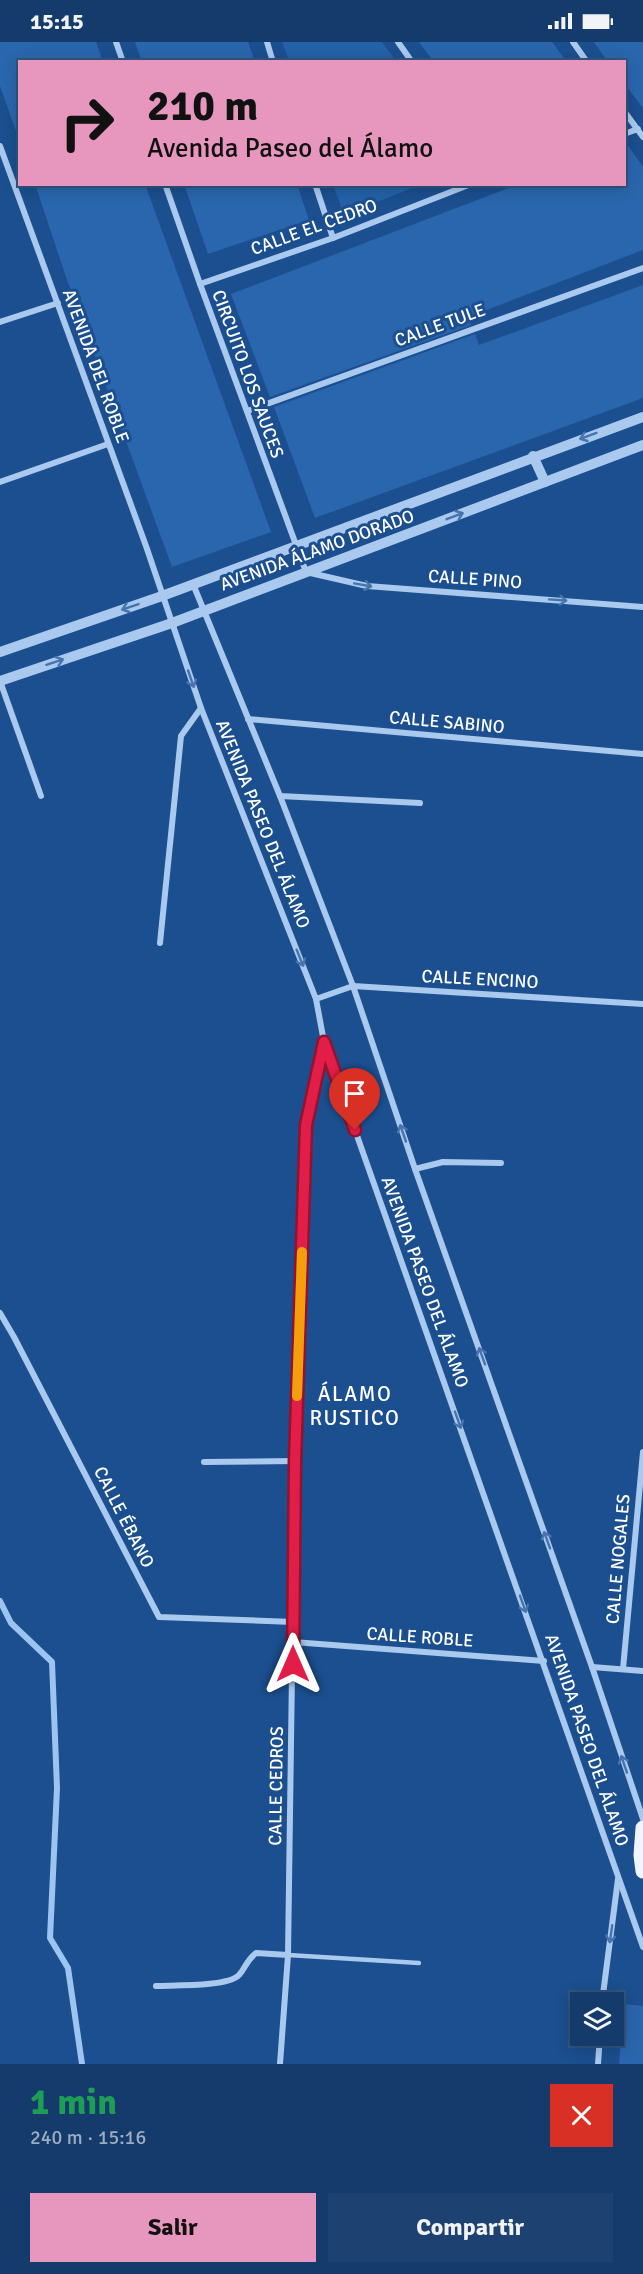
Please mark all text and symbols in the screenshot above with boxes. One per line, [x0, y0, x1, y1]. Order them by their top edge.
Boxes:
text: 15:15 [30, 8, 84, 35]
text: 210 m [147, 81, 258, 132]
icon: right [48, 84, 126, 162]
text: Avenida Paseo del Álamo [147, 132, 433, 165]
street label: CALLE EL CEDRO [248, 194, 380, 260]
street label: AVENIDA DEL ROBLE [58, 286, 134, 446]
street label: CIRCUITO LOS SAUCES [207, 287, 289, 461]
street label: CALLE TULE [392, 298, 488, 352]
one-way arrow [579, 432, 598, 443]
street label: AVENIDA ÁLAMO DORADO [217, 505, 417, 595]
one-way arrow [446, 509, 464, 520]
street label: CALLE PINO [427, 565, 523, 593]
one-way arrow [353, 580, 373, 591]
one-way arrow [547, 595, 567, 606]
one-way arrow [121, 603, 140, 614]
one-way arrow [46, 656, 64, 667]
one-way arrow [187, 669, 198, 688]
street label: CALLE SABINO [388, 706, 506, 738]
street label: AVENIDA PASEO DEL ÁLAMO [211, 716, 315, 932]
one-way arrow [295, 948, 306, 967]
street label: CALLE ENCINO [421, 965, 539, 993]
pin [329, 1068, 380, 1130]
icon: arrive [338, 1077, 371, 1110]
one-way arrow [396, 1124, 407, 1143]
street label: AVENIDA PASEO DEL ÁLAMO [377, 1173, 473, 1391]
one-way arrow [475, 1347, 486, 1366]
district label: ÁLAMO RUSTICO [310, 1381, 400, 1431]
one-way arrow [453, 1410, 464, 1429]
street label: CALLE ÉBANO [89, 1463, 159, 1571]
street label: CALLE NOGALES [601, 1493, 635, 1625]
one-way arrow [540, 1531, 551, 1550]
one-way arrow [519, 1594, 530, 1613]
street label: CALLE ROBLE [366, 1622, 474, 1652]
street label: AVENIDA PASEO DEL ÁLAMO [540, 1631, 634, 1849]
position arrow [261, 1632, 325, 1696]
street label: CALLE CEDROS [264, 1726, 288, 1846]
one-way arrow [618, 1755, 629, 1774]
one-way arrow [605, 1923, 616, 1943]
map controls [570, 1992, 624, 2046]
button: layers [570, 1992, 624, 2046]
text: 1 min [30, 2080, 117, 2125]
button: close [550, 2084, 613, 2147]
text: 240 m · 15:16 [30, 2125, 146, 2150]
button: Salir [30, 2193, 316, 2262]
button: Compartir [328, 2193, 613, 2262]

